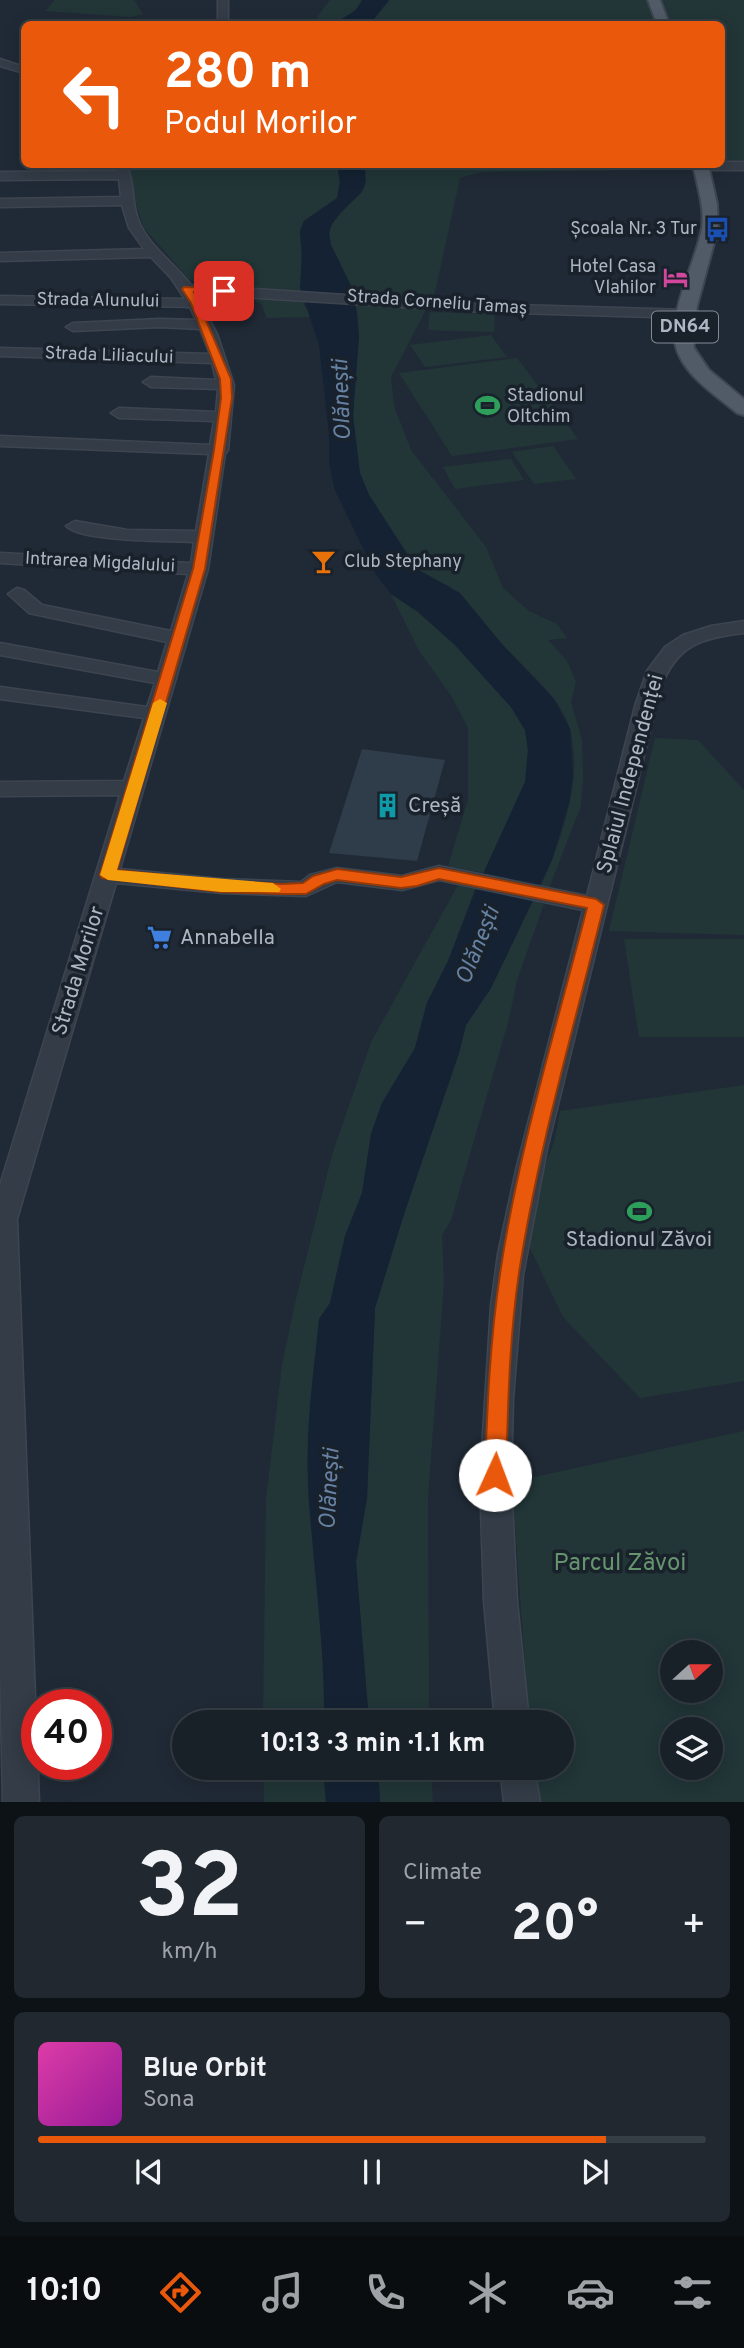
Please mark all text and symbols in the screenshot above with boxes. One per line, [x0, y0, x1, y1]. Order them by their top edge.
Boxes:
text: 280 m [164, 44, 311, 106]
icon: left [49, 49, 140, 140]
text: Podul Morilor [164, 105, 357, 145]
bus stop icon: Școala Nr. 3 Tur [703, 215, 731, 243]
place label: Școala Nr. 3 Tur [570, 218, 697, 241]
place label: Hotel Casa Vlahilor [569, 256, 656, 300]
pin [194, 261, 254, 321]
hotel icon: Hotel Casa Vlahilor [662, 263, 690, 291]
icon: arrive [205, 272, 243, 310]
street label: Strada Corneliu Tamaș [346, 285, 528, 321]
street label: Strada Alunului [36, 288, 160, 314]
road number: DN64 [652, 312, 718, 342]
street label: Strada Liliacului [44, 342, 174, 370]
water label: Olănești [327, 358, 359, 441]
place label: Stadionul Oltchim [507, 385, 584, 429]
sports icon: Stadionul Oltchim [473, 392, 501, 420]
street label: Intrarea Migdalului [24, 548, 176, 578]
bar icon: Club Stephany [310, 548, 338, 576]
place label: Club Stephany [344, 551, 462, 574]
street label: Splaiul Independenței [591, 672, 671, 876]
building icon: Creșă [374, 792, 402, 820]
place label: Creșă [408, 793, 461, 820]
water label: Olănești [450, 902, 508, 989]
street label: Strada Morilor [47, 903, 111, 1039]
supermarket icon: Annabella [146, 924, 174, 952]
place label: Annabella [180, 925, 275, 952]
sports icon: Stadionul Zăvoi [625, 1197, 653, 1225]
place label: Stadionul Zăvoi [566, 1227, 712, 1254]
position arrow [458, 1438, 532, 1512]
water label: Olănești [314, 1446, 348, 1530]
park label: Parcul Zăvoi [554, 1549, 686, 1579]
north arrow [660, 1640, 723, 1703]
map controls [660, 1640, 723, 1780]
speed limit sign: 40 [21, 1689, 112, 1780]
button: layers [660, 1717, 723, 1780]
text: 10:13 · 3 min · 1.1 km [261, 1728, 485, 1761]
text: 32 [135, 1835, 244, 1950]
text: Climate [403, 1859, 482, 1888]
text: 20° [511, 1893, 598, 1959]
text: − [403, 1902, 428, 1951]
text: + [681, 1902, 706, 1951]
text: km/h [162, 1938, 217, 1967]
text: Blue Orbit [143, 2053, 267, 2086]
text: Sona [143, 2086, 194, 2115]
icon: previous [130, 2153, 168, 2191]
icon: pause [353, 2153, 391, 2191]
icon: next [576, 2153, 614, 2191]
icon: directions [156, 2268, 205, 2317]
icon: music [258, 2268, 307, 2317]
icon: phone [361, 2268, 410, 2317]
icon: climate [463, 2268, 512, 2317]
icon: car [566, 2268, 615, 2317]
icon: filters [668, 2268, 717, 2317]
text: 10:10 [27, 2272, 102, 2312]

